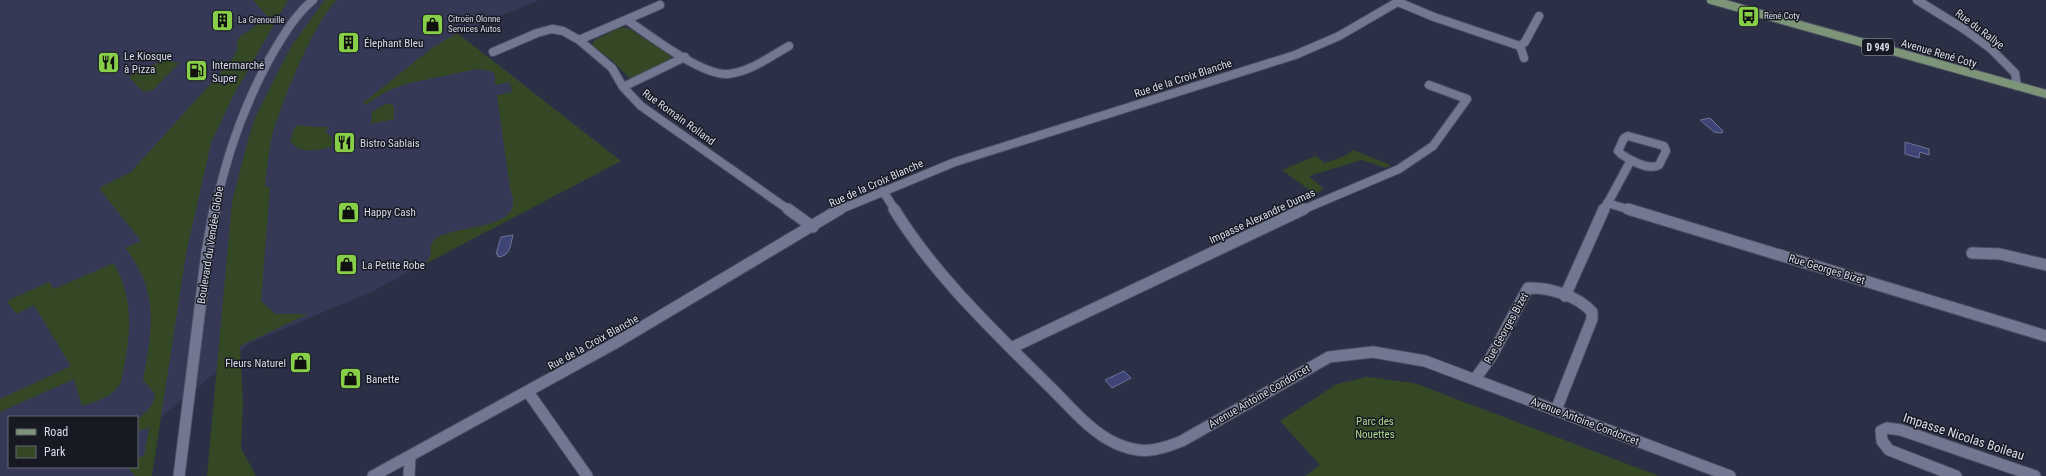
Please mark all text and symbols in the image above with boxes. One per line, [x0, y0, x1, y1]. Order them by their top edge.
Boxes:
bus stop icon: René Coty [1735, 3, 1761, 29]
building icon: La Grenouille [210, 7, 236, 33]
street label: Rue du Rallye [1953, 7, 2007, 52]
shop icon: Citroën Olonne Services Autos [420, 11, 446, 37]
place label: René Coty [1764, 11, 1800, 21]
place label: Citroën Olonne Services Autos [448, 14, 501, 34]
place label: La Grenouille [238, 15, 285, 25]
building icon: Élephant Bleu [336, 30, 362, 56]
place label: Élephant Bleu [364, 37, 423, 50]
street label: Avenue René Coty [1900, 37, 1978, 71]
road number: D 949 [1862, 39, 1894, 55]
restaurant icon: Le Kiosque à Pizza [95, 49, 121, 75]
place label: Le Kiosque à Pizza [124, 50, 172, 76]
street label: Rue de la Croix Blanche [1133, 57, 1234, 100]
fuel station icon: Intermarché Super [184, 58, 210, 84]
place label: Intermarché Super [212, 59, 264, 85]
street label: Rue Romain Rolland [640, 87, 718, 148]
restaurant icon: Bistro Sablais [332, 130, 358, 156]
place label: Bistro Sablais [360, 137, 420, 150]
street label: Rue de la Croix Blanche [827, 157, 925, 210]
street label: Boulevard du Vendée Globe [195, 185, 226, 305]
street label: Impasse Alexandre Dumas [1207, 186, 1317, 247]
shop icon: Happy Cash [335, 199, 361, 225]
place label: Happy Cash [364, 206, 416, 219]
shop icon: La Petite Robe [333, 252, 359, 278]
street label: Rue Georges Bizet [1787, 252, 1867, 287]
place label: La Petite Robe [362, 259, 425, 272]
street label: Rue Georges Bizet [1482, 291, 1531, 366]
street label: Rue de la Croix Blanche [546, 312, 641, 373]
shop icon: Fleurs Naturel [288, 350, 314, 376]
place label: Fleurs Naturel [225, 357, 286, 370]
street label: Avenue Antoine Condorcet [1206, 362, 1312, 431]
shop icon: Banette [338, 366, 364, 392]
place label: Banette [366, 373, 399, 386]
street label: Avenue Antoine Condorcet [1529, 395, 1641, 448]
street label: Impasse Nicolas Boileau [1901, 410, 2026, 463]
park label: Parc des Nouettes [1355, 415, 1395, 441]
legend [8, 416, 138, 468]
text: Road [44, 425, 68, 439]
text: Park [44, 445, 66, 459]

